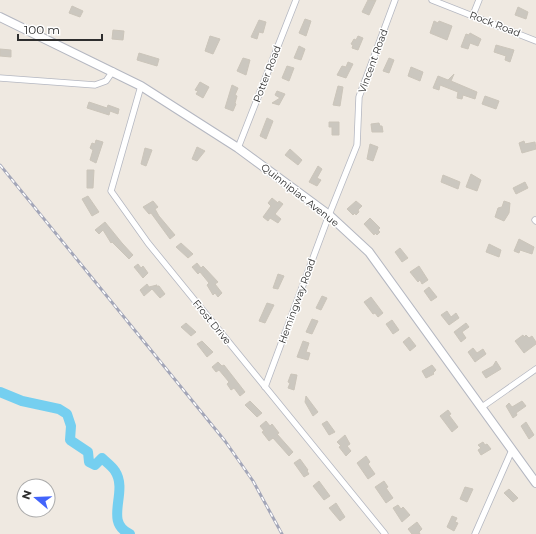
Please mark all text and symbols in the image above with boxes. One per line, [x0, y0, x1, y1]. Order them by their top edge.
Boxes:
street label: Rock Road [468, 8, 522, 40]
scale bar [18, 16, 102, 42]
text: 100 m [24, 22, 60, 37]
street label: Vincent Road [355, 27, 391, 95]
street label: Potter Road [250, 44, 284, 104]
street label: Quinnipiac Avenue [258, 161, 342, 229]
street label: Hemingway Road [276, 257, 318, 345]
street label: Frost Drive [190, 297, 234, 347]
north arrow [16, 478, 56, 518]
text: N [18, 488, 35, 501]

